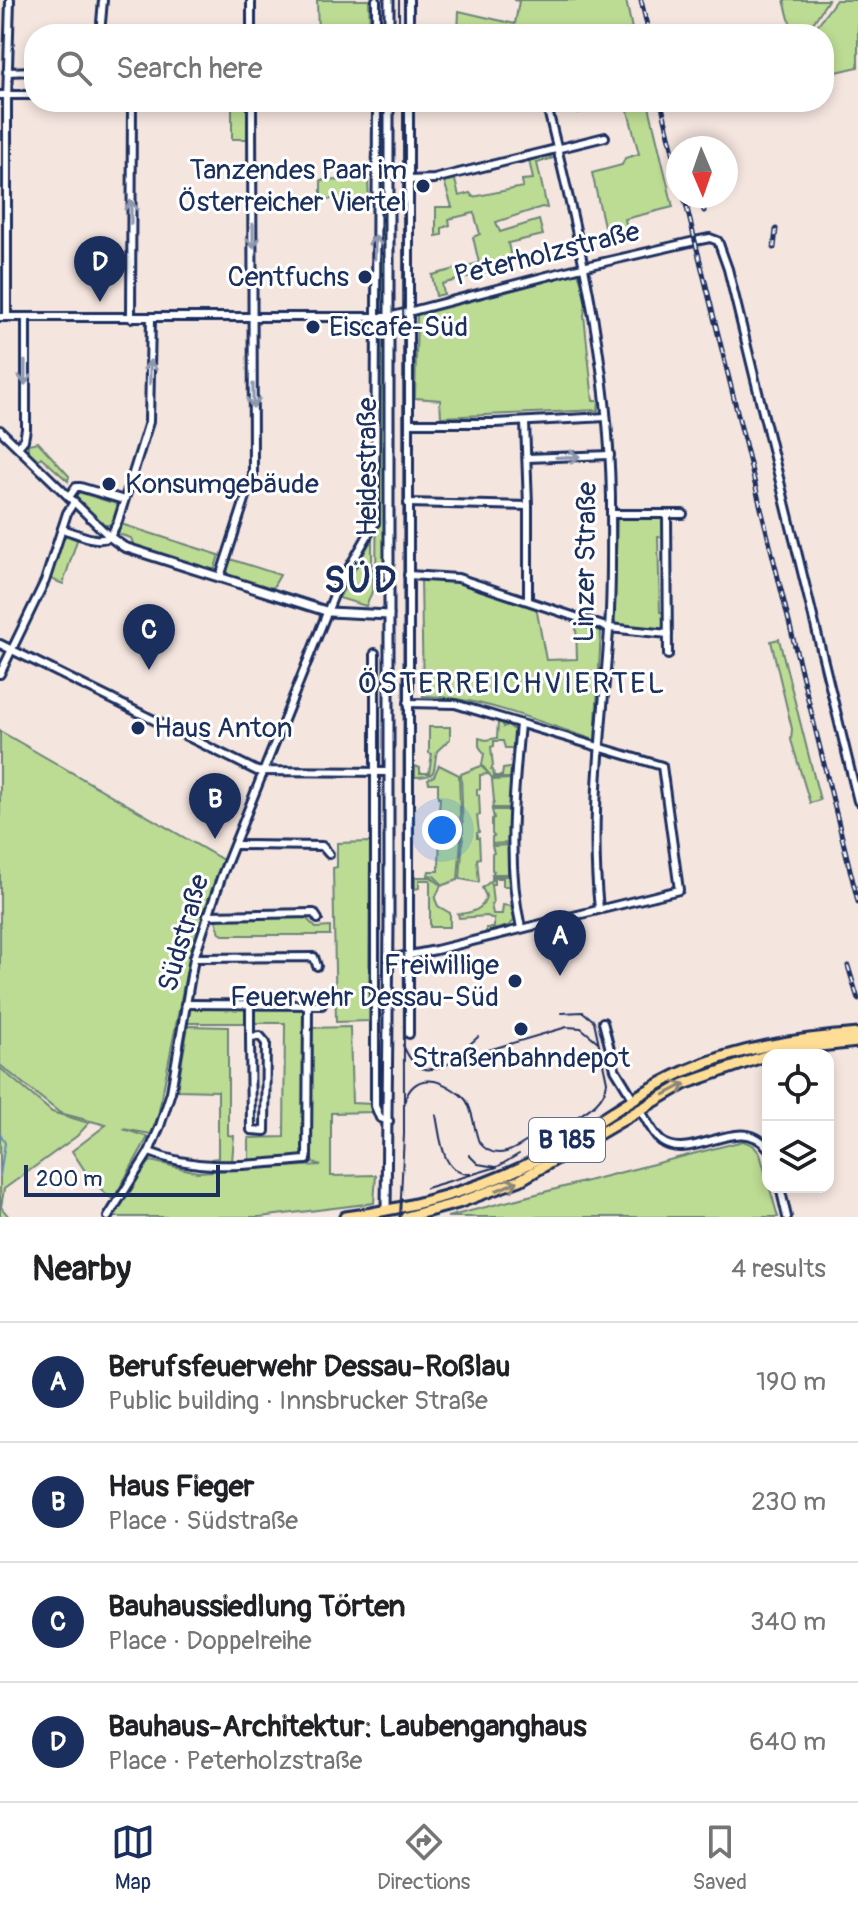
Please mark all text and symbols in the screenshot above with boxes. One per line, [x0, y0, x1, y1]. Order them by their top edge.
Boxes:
search box [24, 24, 834, 112]
icon: search [52, 46, 96, 90]
text: Search here [116, 50, 263, 87]
north arrow [666, 136, 738, 208]
place label: Tanzendes Paar im Österreicher Viertel [178, 153, 407, 220]
marker: Tanzendes Paar im Österreicher Viertel [414, 177, 432, 195]
one-way arrow [123, 199, 139, 226]
street label: Peterholzstraße [451, 214, 643, 294]
one-way arrow [245, 222, 261, 249]
one-way arrow [368, 234, 383, 261]
pin: D [74, 236, 126, 302]
place label: Centfuchs [227, 260, 349, 295]
marker: Centfuchs [356, 268, 374, 286]
place label: Eiscafe-Süd [329, 310, 468, 345]
marker: Eiscafe-Süd [304, 318, 322, 336]
one-way arrow [17, 359, 33, 386]
one-way arrow [142, 359, 158, 386]
one-way arrow [245, 382, 261, 409]
street label: Heidestraße [350, 397, 385, 537]
one-way arrow [554, 449, 581, 464]
place label: Konsumgebäude [125, 467, 319, 502]
marker: Konsumgebäude [100, 475, 118, 493]
street label: Linzer Straße [567, 481, 605, 643]
district label: SÜD [324, 558, 398, 603]
pin: C [123, 604, 175, 670]
district label: ÖSTERREICHVIERTEL [358, 665, 666, 702]
place label: Haus Anton [154, 711, 293, 746]
marker: Haus Anton [129, 719, 147, 737]
pin: B [189, 773, 241, 839]
your location [422, 810, 462, 850]
street label: Südstraße [151, 870, 217, 996]
pin: A [534, 910, 586, 976]
place label: Freiwillige Feuerwehr Dessau-Süd [230, 948, 499, 1015]
marker: Freiwillige Feuerwehr Dessau-Süd [506, 972, 524, 990]
marker: Straßenbahndepot [512, 1020, 530, 1038]
place label: Straßenbahndepot [412, 1041, 631, 1076]
map controls [762, 1049, 834, 1193]
button: locate [762, 1049, 834, 1121]
one-way arrow [662, 1081, 686, 1096]
road number: B 185 [529, 1118, 605, 1162]
button: layers [762, 1121, 834, 1193]
scale bar [24, 1161, 220, 1197]
text: 200 m [36, 1165, 103, 1193]
one-way arrow [494, 1177, 519, 1192]
text: Nearby [32, 1248, 131, 1291]
text: 4 results [731, 1253, 826, 1285]
text: Berufsfeuerwehr Dessau-Roßlau [108, 1348, 510, 1385]
text: A [50, 1366, 66, 1398]
text: 190 m [756, 1366, 826, 1398]
text: Public building · Innsbrucker Straße [108, 1385, 488, 1417]
text: Haus Fieger [108, 1468, 254, 1505]
text: B [51, 1486, 65, 1518]
text: 230 m [751, 1486, 826, 1518]
text: Place · Südstraße [108, 1505, 298, 1537]
text: Bauhaussiedlung Törten [108, 1588, 405, 1625]
text: C [50, 1606, 66, 1638]
text: 340 m [750, 1606, 826, 1638]
text: Place · Doppelreihe [108, 1625, 312, 1657]
text: Bauhaus-Architektur: Laubenganghaus [108, 1708, 587, 1745]
text: D [50, 1726, 66, 1758]
text: 640 m [749, 1726, 826, 1758]
text: Place · Peterholzstraße [108, 1745, 362, 1777]
tab: Map [111, 1820, 155, 1896]
tab: Directions [377, 1820, 470, 1896]
tab: Saved [692, 1820, 747, 1896]

